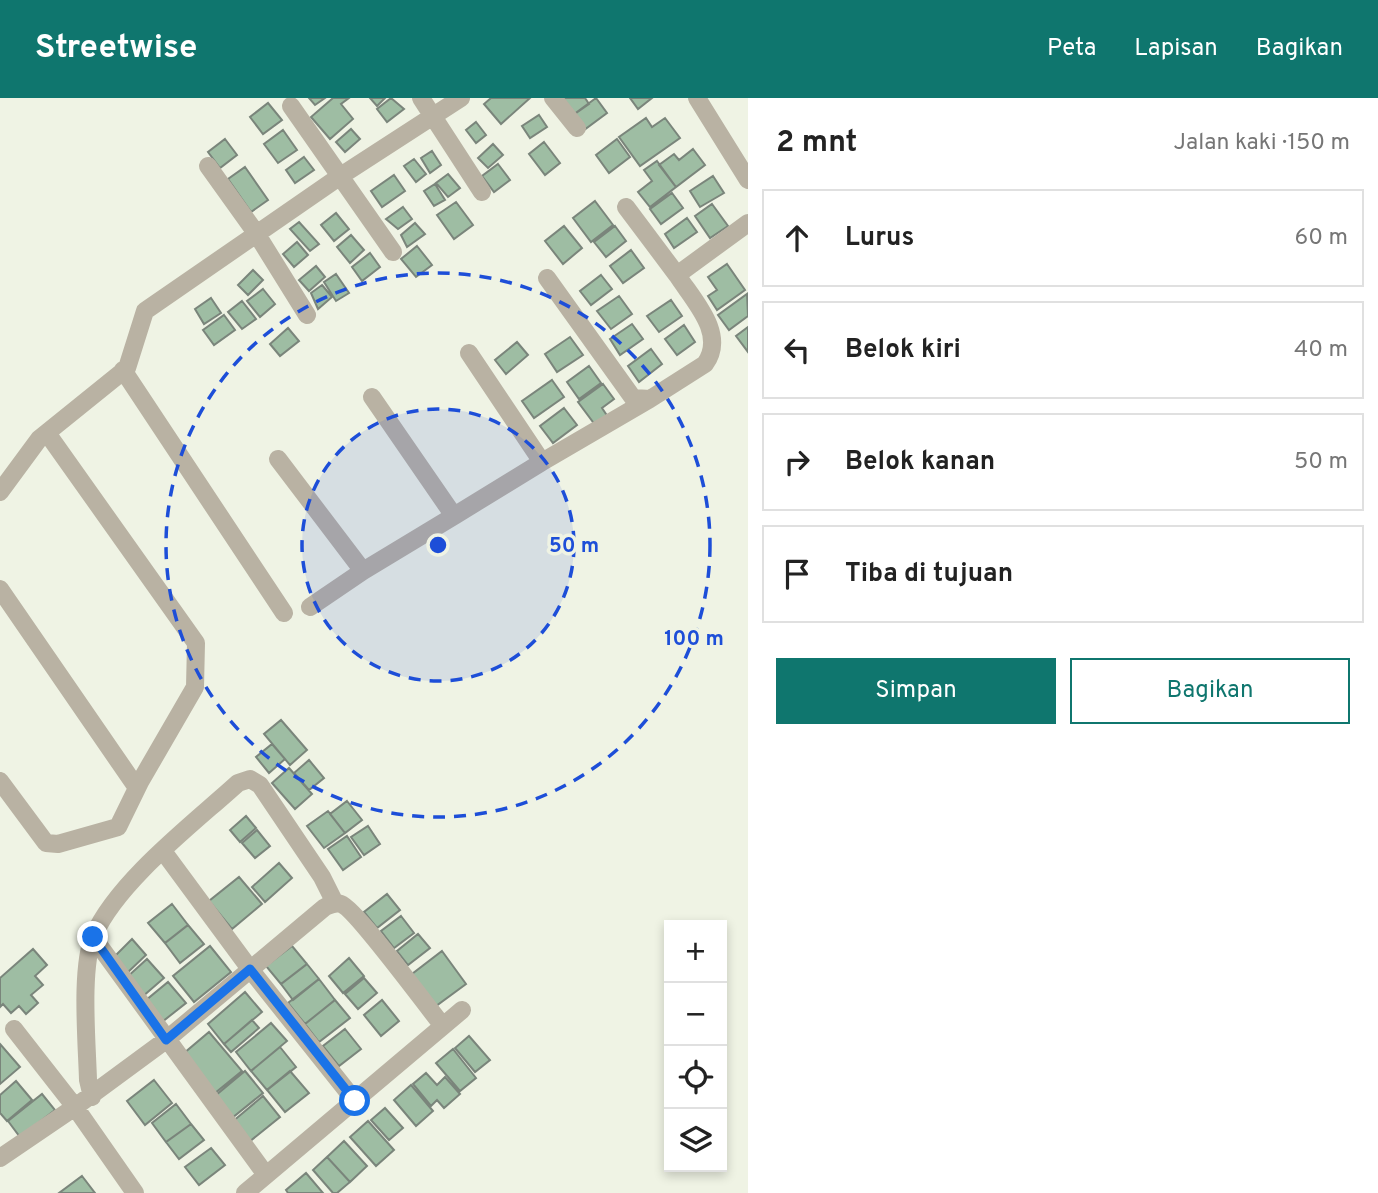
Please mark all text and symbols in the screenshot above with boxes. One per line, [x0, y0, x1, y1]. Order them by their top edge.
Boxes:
text: Streetwise [35, 28, 197, 70]
text: Peta [1047, 34, 1096, 64]
text: Lapisan [1134, 34, 1218, 64]
text: Bagikan [1256, 34, 1343, 64]
text: 2 mnt [776, 125, 857, 162]
text: Jalan kaki · 150 m [1173, 129, 1350, 158]
icon: ahead [778, 219, 816, 257]
text: Lurus [845, 222, 914, 255]
text: 60 m [1295, 224, 1348, 253]
icon: left [778, 331, 816, 369]
text: Belok kiri [845, 334, 961, 367]
text: 40 m [1294, 336, 1348, 365]
icon: right [778, 443, 816, 481]
text: Belok kanan [845, 446, 995, 479]
text: 50 m [1294, 448, 1348, 477]
centre of rings [426, 533, 450, 557]
text: 50 m [549, 533, 599, 560]
icon: arrive [778, 555, 816, 593]
text: Tiba di tujuan [845, 558, 1013, 591]
text: 100 m [664, 626, 724, 653]
button: Simpan [776, 658, 1056, 724]
button: Bagikan [1070, 658, 1350, 724]
map controls [664, 920, 727, 1172]
button: + [664, 920, 727, 983]
route end [77, 921, 108, 952]
button: − [664, 983, 727, 1046]
button: locate [664, 1046, 727, 1109]
route start [339, 1085, 370, 1116]
button: layers [664, 1109, 727, 1172]

